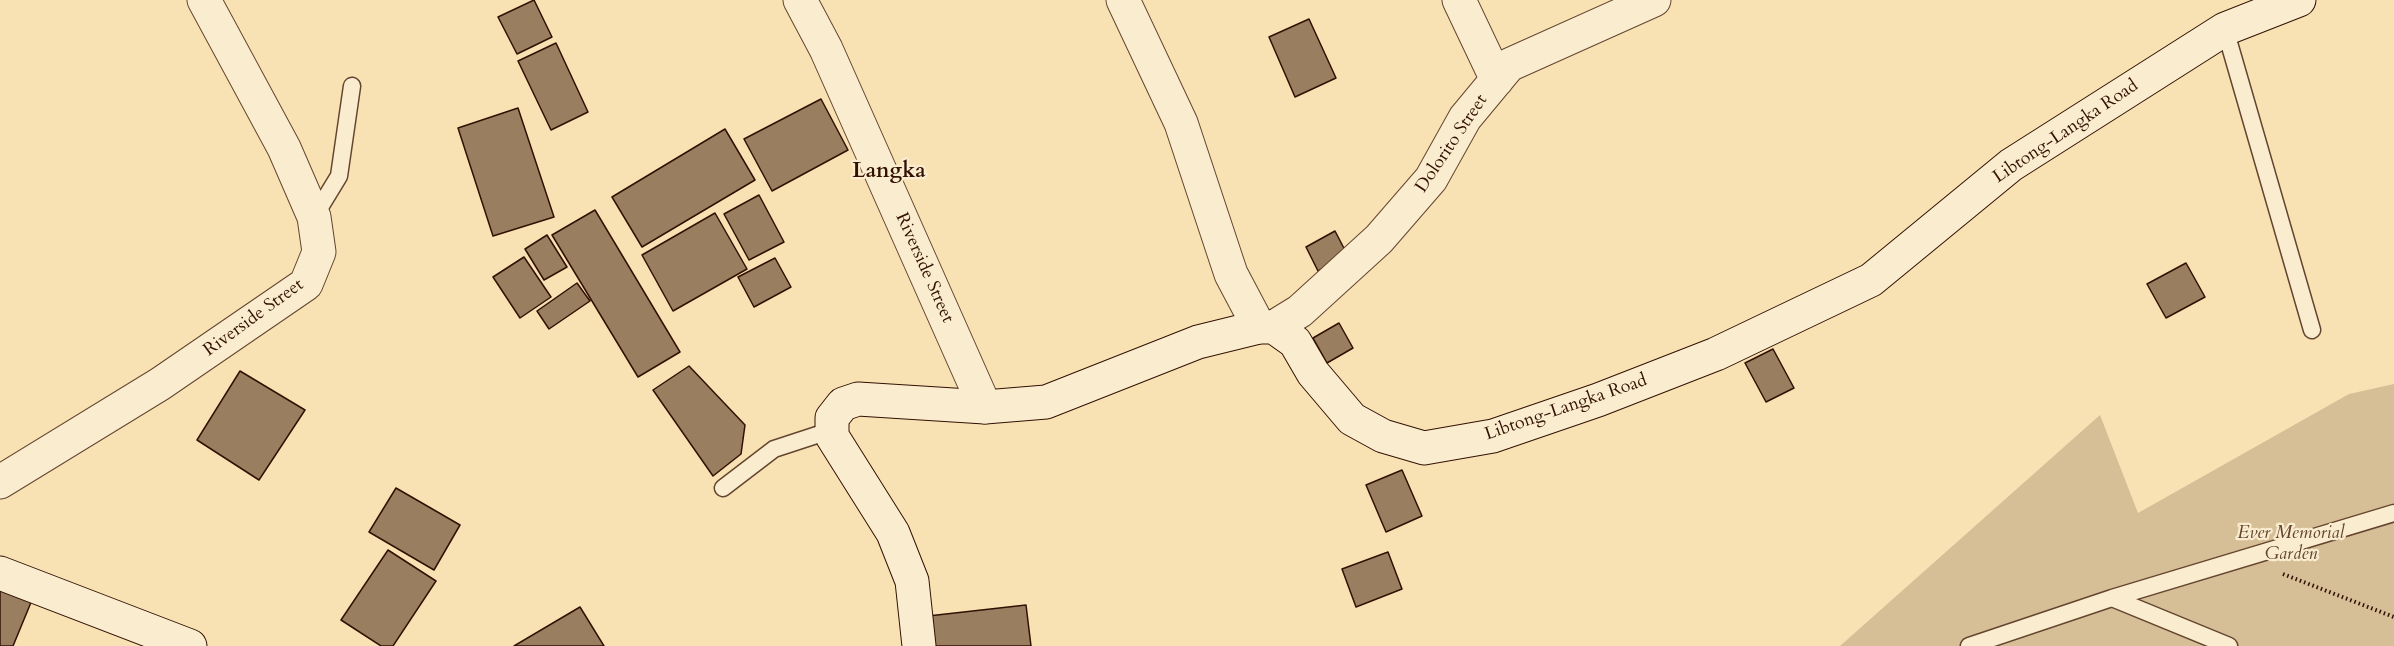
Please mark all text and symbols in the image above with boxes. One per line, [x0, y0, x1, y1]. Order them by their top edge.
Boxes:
street label: Libtong-Langka Road [1989, 75, 2143, 189]
street label: Dolorito Street [1411, 91, 1493, 197]
district label: Langka [852, 159, 926, 185]
street label: Riverside Street [890, 210, 958, 326]
street label: Riverside Street [200, 274, 308, 362]
street label: Libtong-Langka Road [1482, 370, 1650, 446]
park label: Ever Memorial Garden [2238, 523, 2344, 566]

